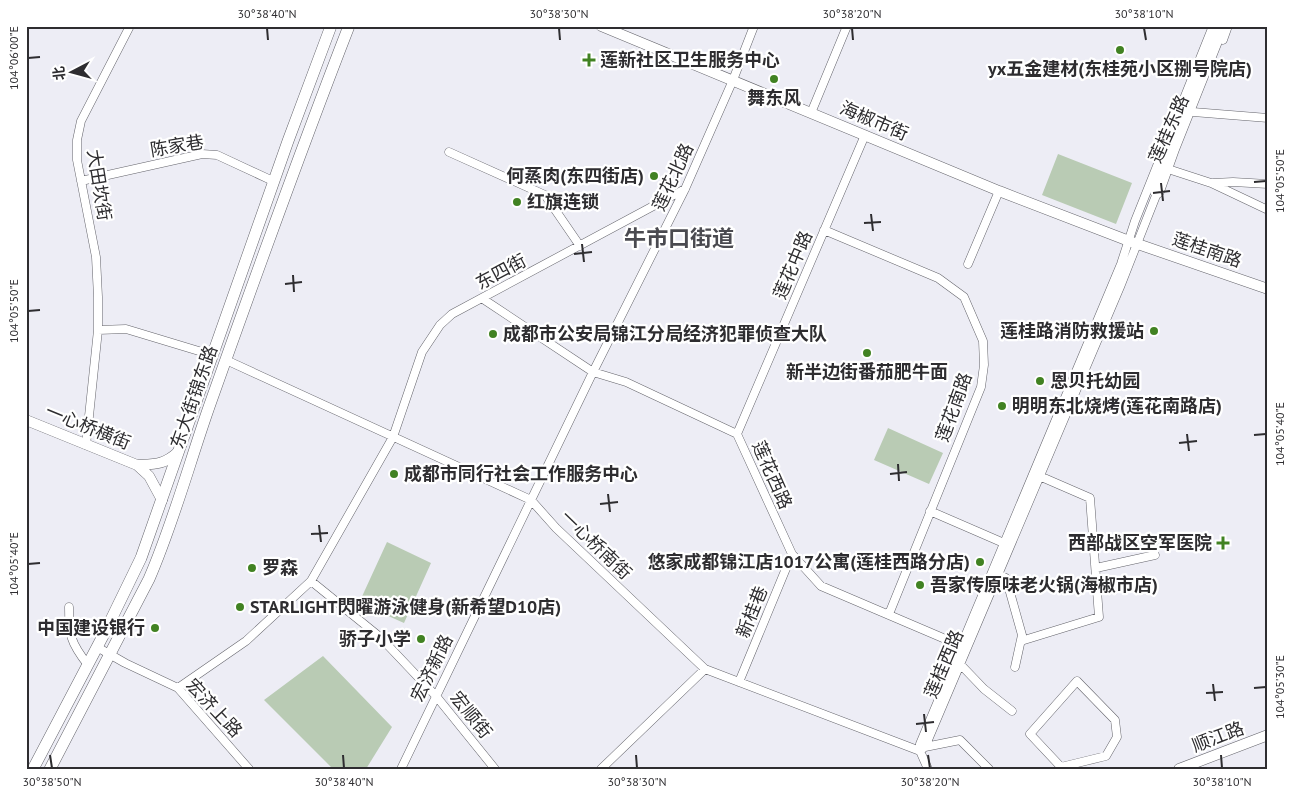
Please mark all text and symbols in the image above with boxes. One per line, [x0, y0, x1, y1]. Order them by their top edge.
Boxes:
text: 30°38'40"N [237, 6, 297, 21]
text: 30°38'30"N [529, 6, 589, 21]
text: 30°38'20"N [822, 6, 882, 21]
text: 30°38'10"N [1114, 6, 1174, 21]
text: 104°06'00"E [6, 26, 21, 90]
marker: yx五金建材(东桂苑小区捌号院店) [1114, 44, 1126, 56]
north arrow [48, 48, 98, 98]
place label: 莲新社区卫生服务中心 [600, 48, 780, 71]
marker: 莲新社区卫生服务中心 [582, 53, 596, 67]
place label: yx五金建材(东桂苑小区捌号院店) [987, 57, 1252, 80]
text: 北 [49, 65, 69, 81]
marker: 舞东风 [768, 73, 780, 85]
place label: 舞东风 [747, 86, 801, 109]
street label: 莲桂东路 [1143, 91, 1194, 166]
street label: 海椒市街 [837, 96, 912, 145]
street label: 陈家巷 [148, 130, 205, 161]
street label: 莲花北路 [647, 139, 698, 214]
street label: 大田坎街 [83, 148, 116, 222]
text: 104°05'50"E [1272, 149, 1287, 213]
place label: 何蒸肉(东四街店) [506, 164, 644, 187]
marker: 何蒸肉(东四街店) [648, 170, 660, 182]
place label: 红旗连锁 [527, 190, 599, 213]
marker: 红旗连锁 [511, 196, 523, 208]
district label: 牛市口街道 [624, 224, 734, 252]
street label: 莲花中路 [768, 227, 817, 302]
street label: 莲桂南路 [1169, 227, 1245, 272]
street label: 东四街 [472, 249, 530, 294]
text: 104°05'50"E [6, 279, 21, 343]
place label: 莲桂路消防救援站 [1000, 319, 1144, 342]
place label: 成都市公安局锦江分局经济犯罪侦查大队 [503, 322, 827, 345]
marker: 莲桂路消防救援站 [1148, 325, 1160, 337]
marker: 成都市公安局锦江分局经济犯罪侦查大队 [487, 328, 499, 340]
street label: 东大街锦东路 [165, 342, 222, 452]
marker: 新半边街番茄肥牛面 [861, 347, 873, 359]
place label: 新半边街番茄肥牛面 [786, 360, 948, 383]
street label: 莲花南路 [930, 369, 977, 445]
place label: 恩贝托幼园 [1050, 369, 1140, 392]
marker: 恩贝托幼园 [1034, 375, 1046, 387]
place label: 明明东北烧烤(莲花南路店) [1012, 394, 1222, 417]
street label: 一心桥横街 [42, 399, 134, 454]
marker: 明明东北烧烤(莲花南路店) [996, 400, 1008, 412]
text: 104°05'40"E [1272, 402, 1287, 466]
street label: 莲花西路 [747, 437, 798, 512]
place label: 成都市同行社会工作服务中心 [404, 462, 638, 485]
marker: 成都市同行社会工作服务中心 [388, 468, 400, 480]
street label: 一心桥南街 [556, 505, 637, 584]
place label: 西部战区空军医院 [1068, 531, 1212, 554]
text: 104°05'40"E [6, 532, 21, 596]
marker: 西部战区空军医院 [1216, 536, 1230, 550]
place label: 悠家成都锦江店1017公寓(莲桂西路分店) [647, 550, 970, 573]
place label: 罗森 [262, 556, 298, 579]
marker: 悠家成都锦江店1017公寓(莲桂西路分店) [974, 556, 986, 568]
marker: 罗森 [246, 562, 258, 574]
place label: 吾家传原味老火锅(海椒市店) [930, 573, 1158, 596]
marker: 吾家传原味老火锅(海椒市店) [914, 579, 926, 591]
street label: 新桂巷 [731, 582, 772, 641]
place label: STARLIGHT閃曜游泳健身(新希望D10店) [250, 595, 561, 618]
marker: STARLIGHT閃曜游泳健身(新希望D10店) [234, 601, 246, 613]
place label: 中国建设银行 [37, 616, 145, 639]
marker: 中国建设银行 [149, 622, 161, 634]
street label: 莲桂西路 [919, 626, 968, 701]
place label: 骄子小学 [339, 627, 411, 650]
street label: 宏济新路 [405, 630, 458, 705]
marker: 骄子小学 [415, 633, 427, 645]
text: 104°05'30"E [1272, 655, 1287, 719]
street label: 宏济上路 [181, 673, 247, 742]
street label: 宏顺街 [445, 686, 497, 743]
street label: 顺江路 [1188, 716, 1247, 757]
text: 30°38'50"N [22, 774, 82, 789]
text: 30°38'40"N [314, 774, 374, 789]
text: 30°38'30"N [607, 774, 667, 789]
text: 30°38'20"N [900, 774, 960, 789]
text: 30°38'10"N [1192, 774, 1252, 789]

